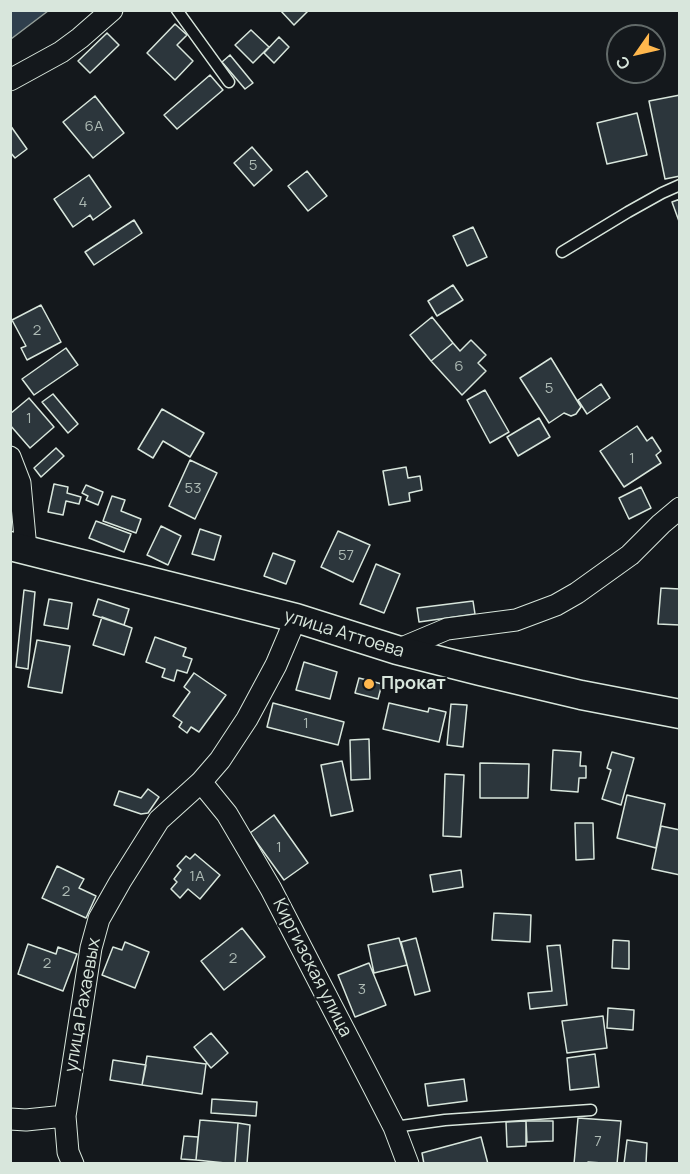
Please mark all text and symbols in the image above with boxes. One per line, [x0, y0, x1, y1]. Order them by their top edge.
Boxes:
north arrow [606, 24, 666, 84]
text: С [610, 52, 635, 74]
house number: 6А [85, 118, 103, 136]
house number: 5 [249, 157, 257, 175]
house number: 4 [79, 194, 87, 212]
house number: 2 [33, 322, 41, 340]
house number: 6 [454, 358, 464, 376]
house number: 5 [545, 380, 553, 398]
house number: 1 [26, 410, 32, 428]
house number: 1 [629, 450, 635, 468]
house number: 53 [185, 480, 201, 498]
house number: 57 [338, 547, 354, 565]
street label: улица Аттоева [281, 605, 407, 663]
place label: Прокат [381, 673, 446, 695]
marker: Прокат [362, 677, 376, 691]
house number: 1 [303, 715, 309, 733]
house number: 1 [276, 839, 282, 857]
house number: 1А [189, 868, 205, 886]
house number: 2 [62, 883, 70, 901]
street label: Киргизская улица [268, 895, 356, 1041]
street label: улица Рахаевых [61, 936, 105, 1074]
house number: 2 [229, 950, 237, 968]
house number: 2 [43, 955, 51, 973]
house number: 3 [358, 981, 366, 999]
house number: 7 [594, 1133, 602, 1151]

